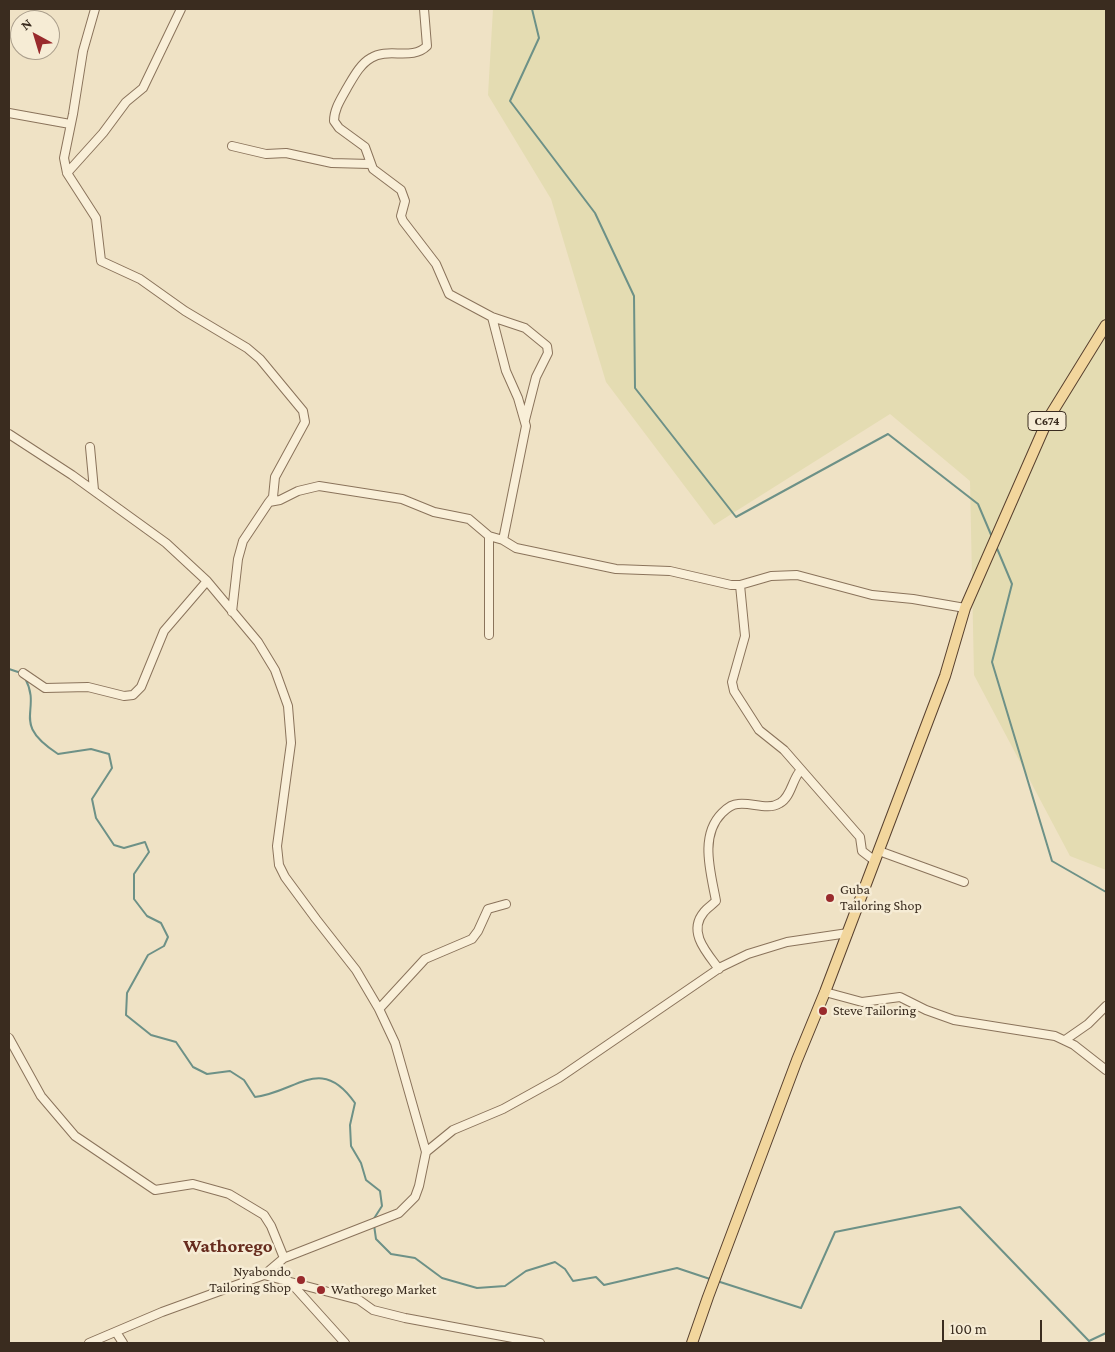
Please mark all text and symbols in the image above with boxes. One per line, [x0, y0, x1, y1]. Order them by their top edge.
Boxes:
north arrow [10, 10, 60, 60]
text: N [17, 15, 35, 33]
road number: C674 [1028, 412, 1066, 431]
place label: Guba Tailoring Shop [840, 882, 922, 914]
marker: Guba Tailoring Shop [824, 892, 836, 904]
place label: Steve Tailoring [833, 1003, 916, 1019]
marker: Steve Tailoring [817, 1005, 829, 1017]
district label: Wathorego [183, 1235, 273, 1257]
place label: Nyabondo Tailoring Shop [209, 1264, 291, 1296]
marker: Nyabondo Tailoring Shop [295, 1274, 307, 1286]
place label: Wathorego Market [331, 1282, 436, 1298]
marker: Wathorego Market [315, 1284, 327, 1296]
scale bar [945, 1310, 1045, 1342]
text: 100 m [950, 1321, 987, 1337]

